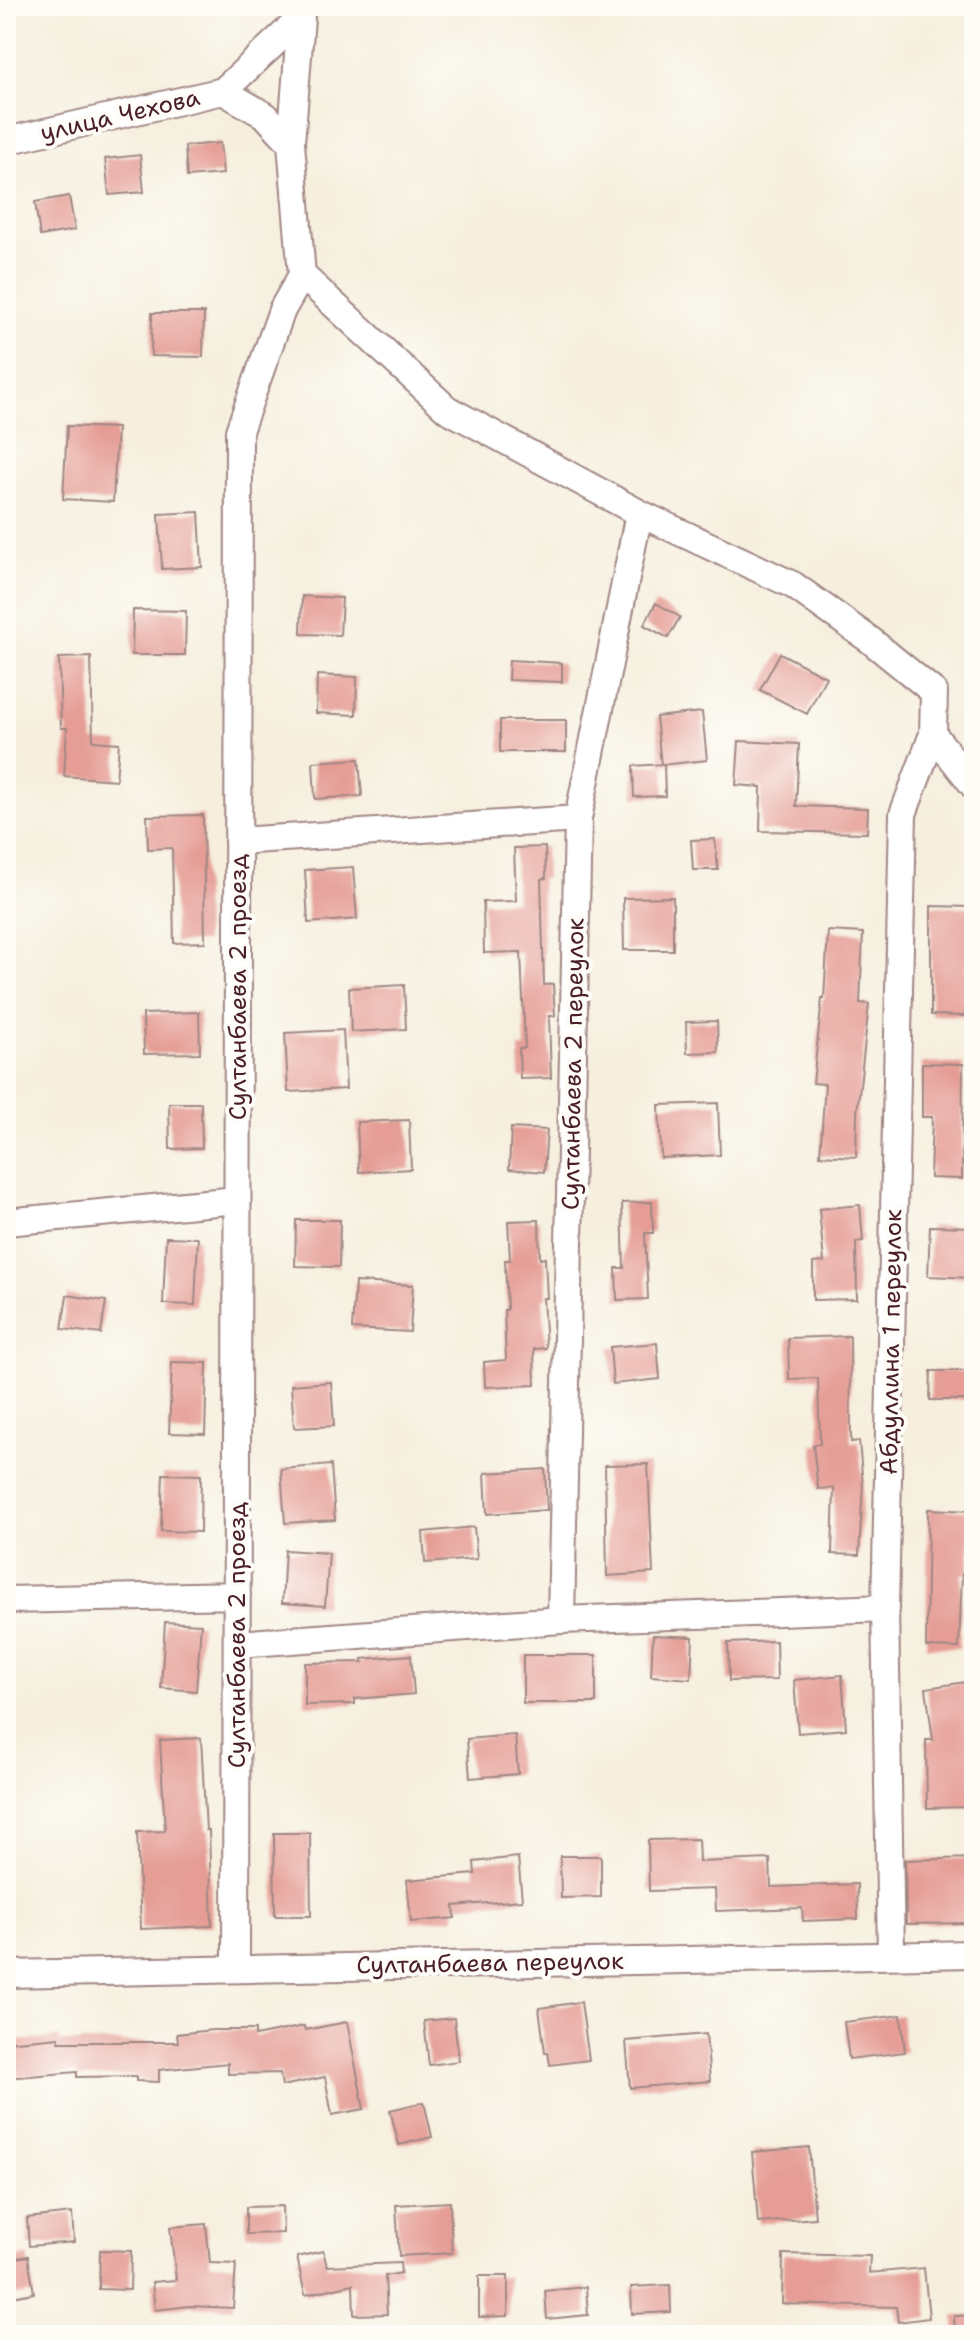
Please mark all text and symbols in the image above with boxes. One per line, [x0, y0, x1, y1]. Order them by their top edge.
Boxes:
street label: улица Чехова [37, 81, 203, 149]
street label: Султанбаева 2 проезд [222, 854, 254, 1120]
street label: Султанбаева 2 переулок [554, 917, 592, 1211]
street label: Абдуллина 1 переулок [873, 1209, 909, 1475]
street label: Султанбаева 2 проезд [221, 1502, 253, 1768]
street label: Султанбаева переулок [356, 1945, 624, 1981]

